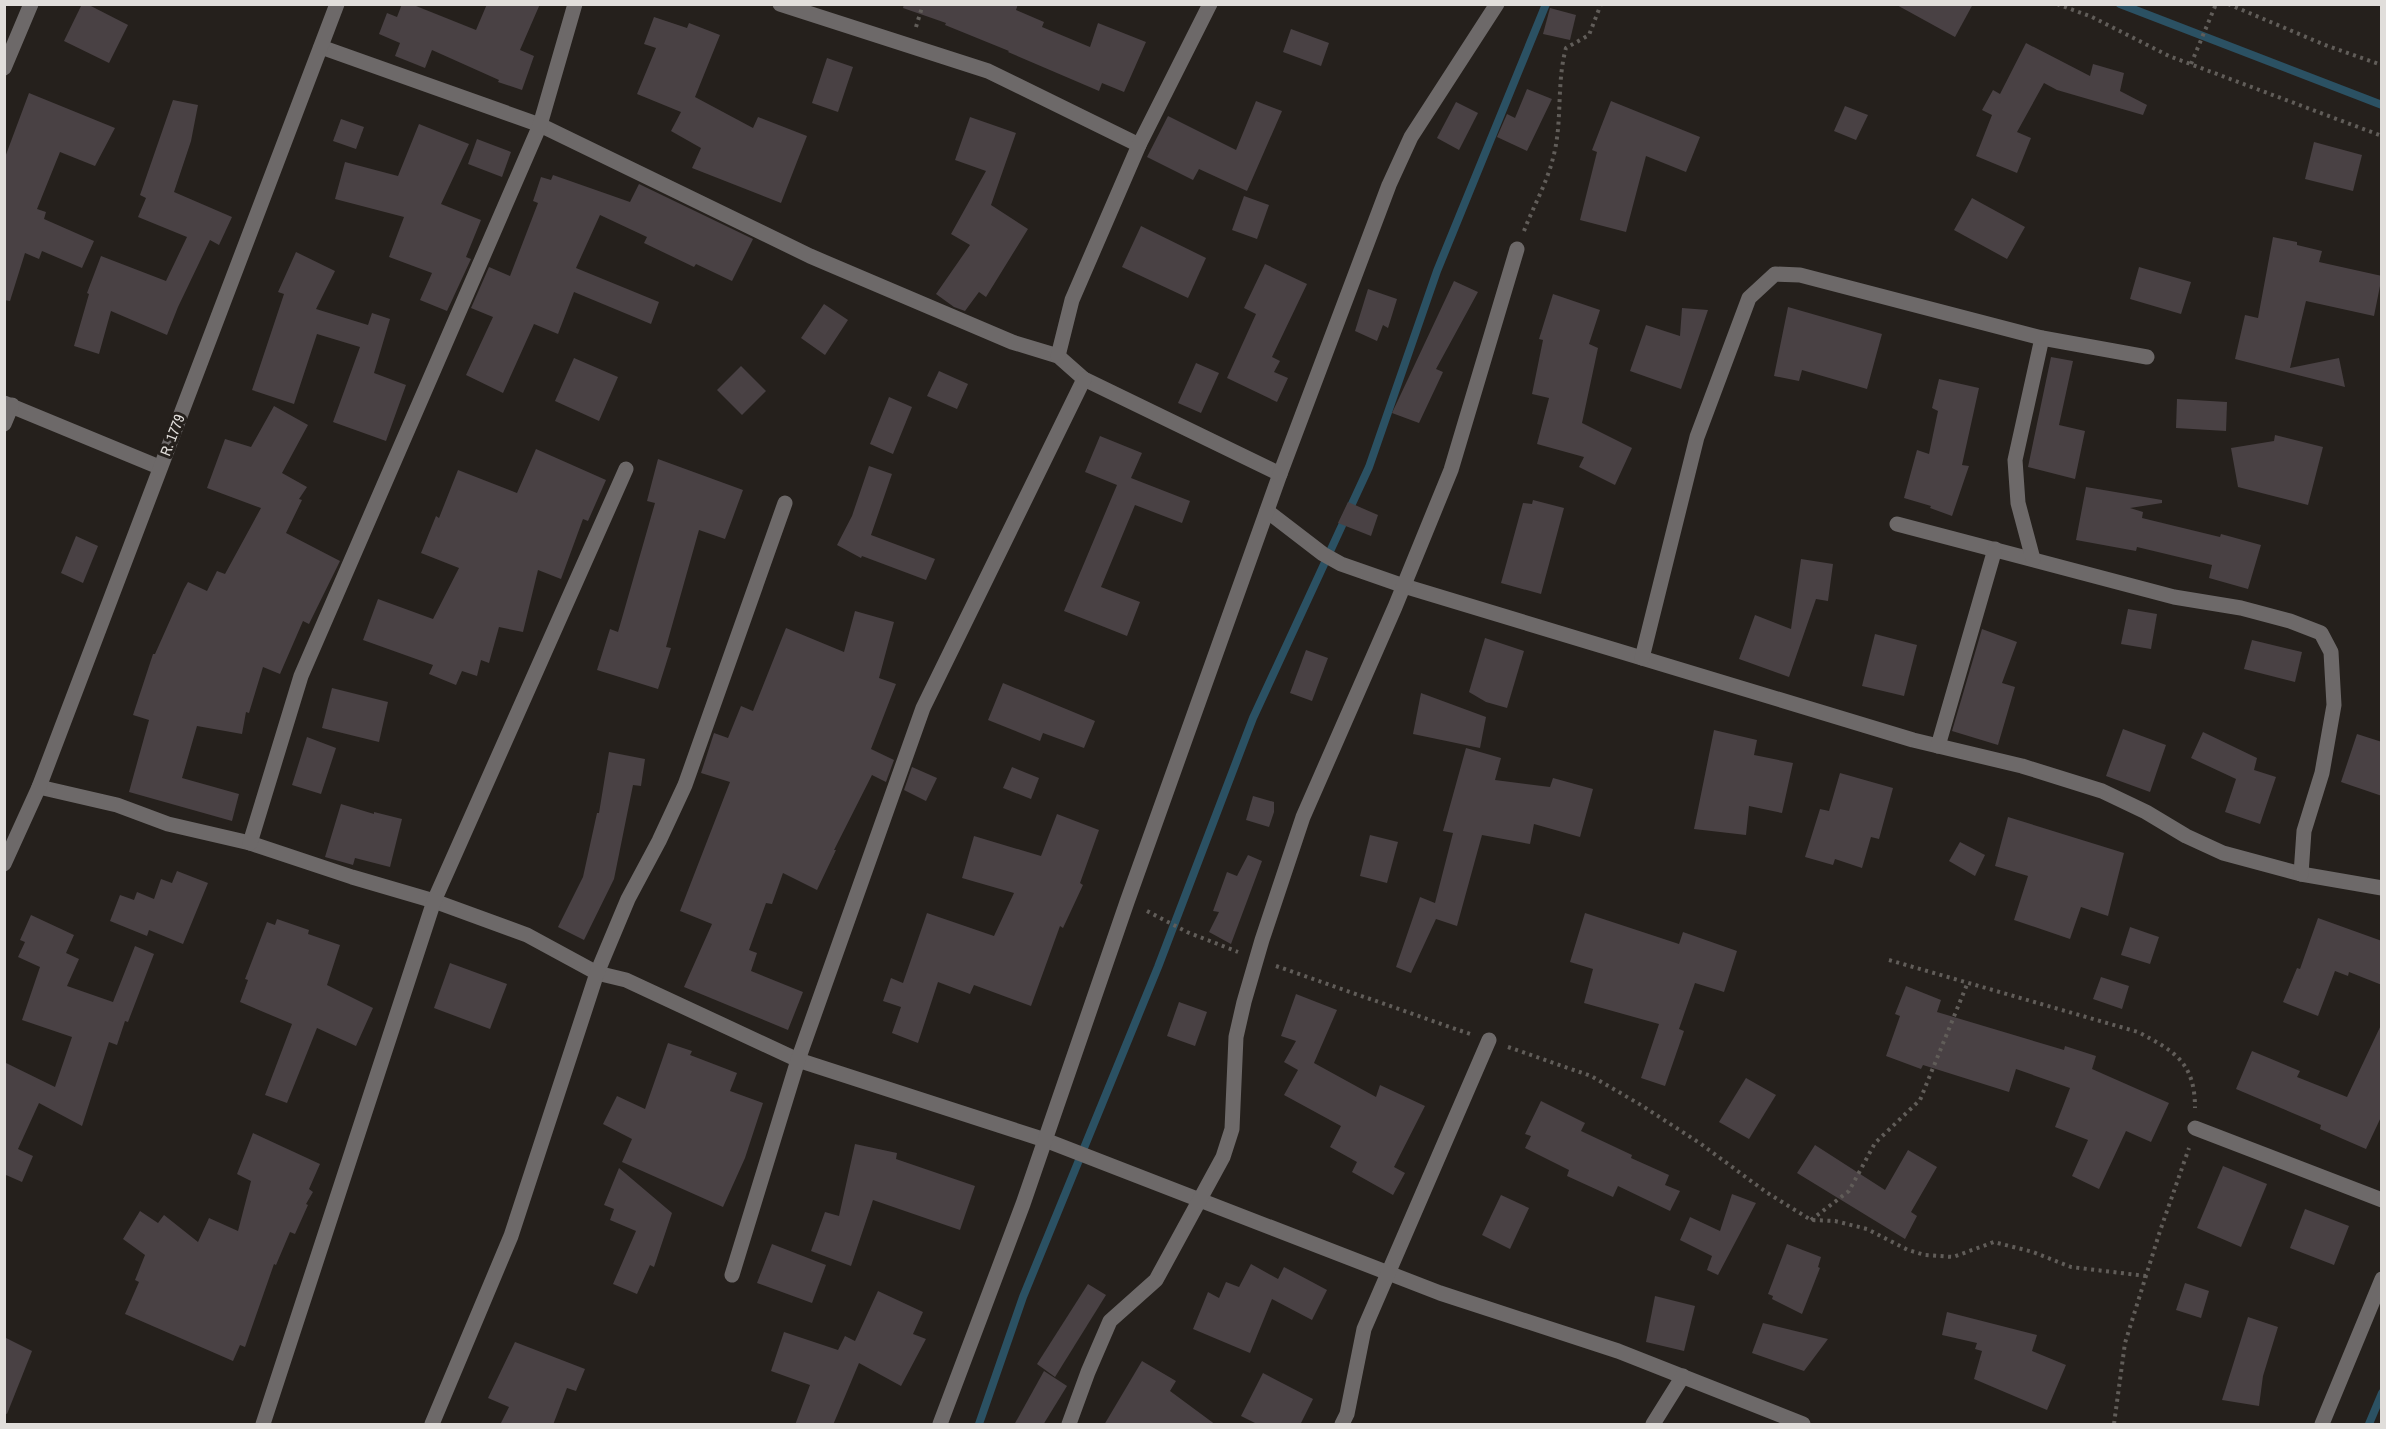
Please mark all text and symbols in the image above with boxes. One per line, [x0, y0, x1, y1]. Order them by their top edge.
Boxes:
street label: R. 1779 [154, 411, 190, 459]

